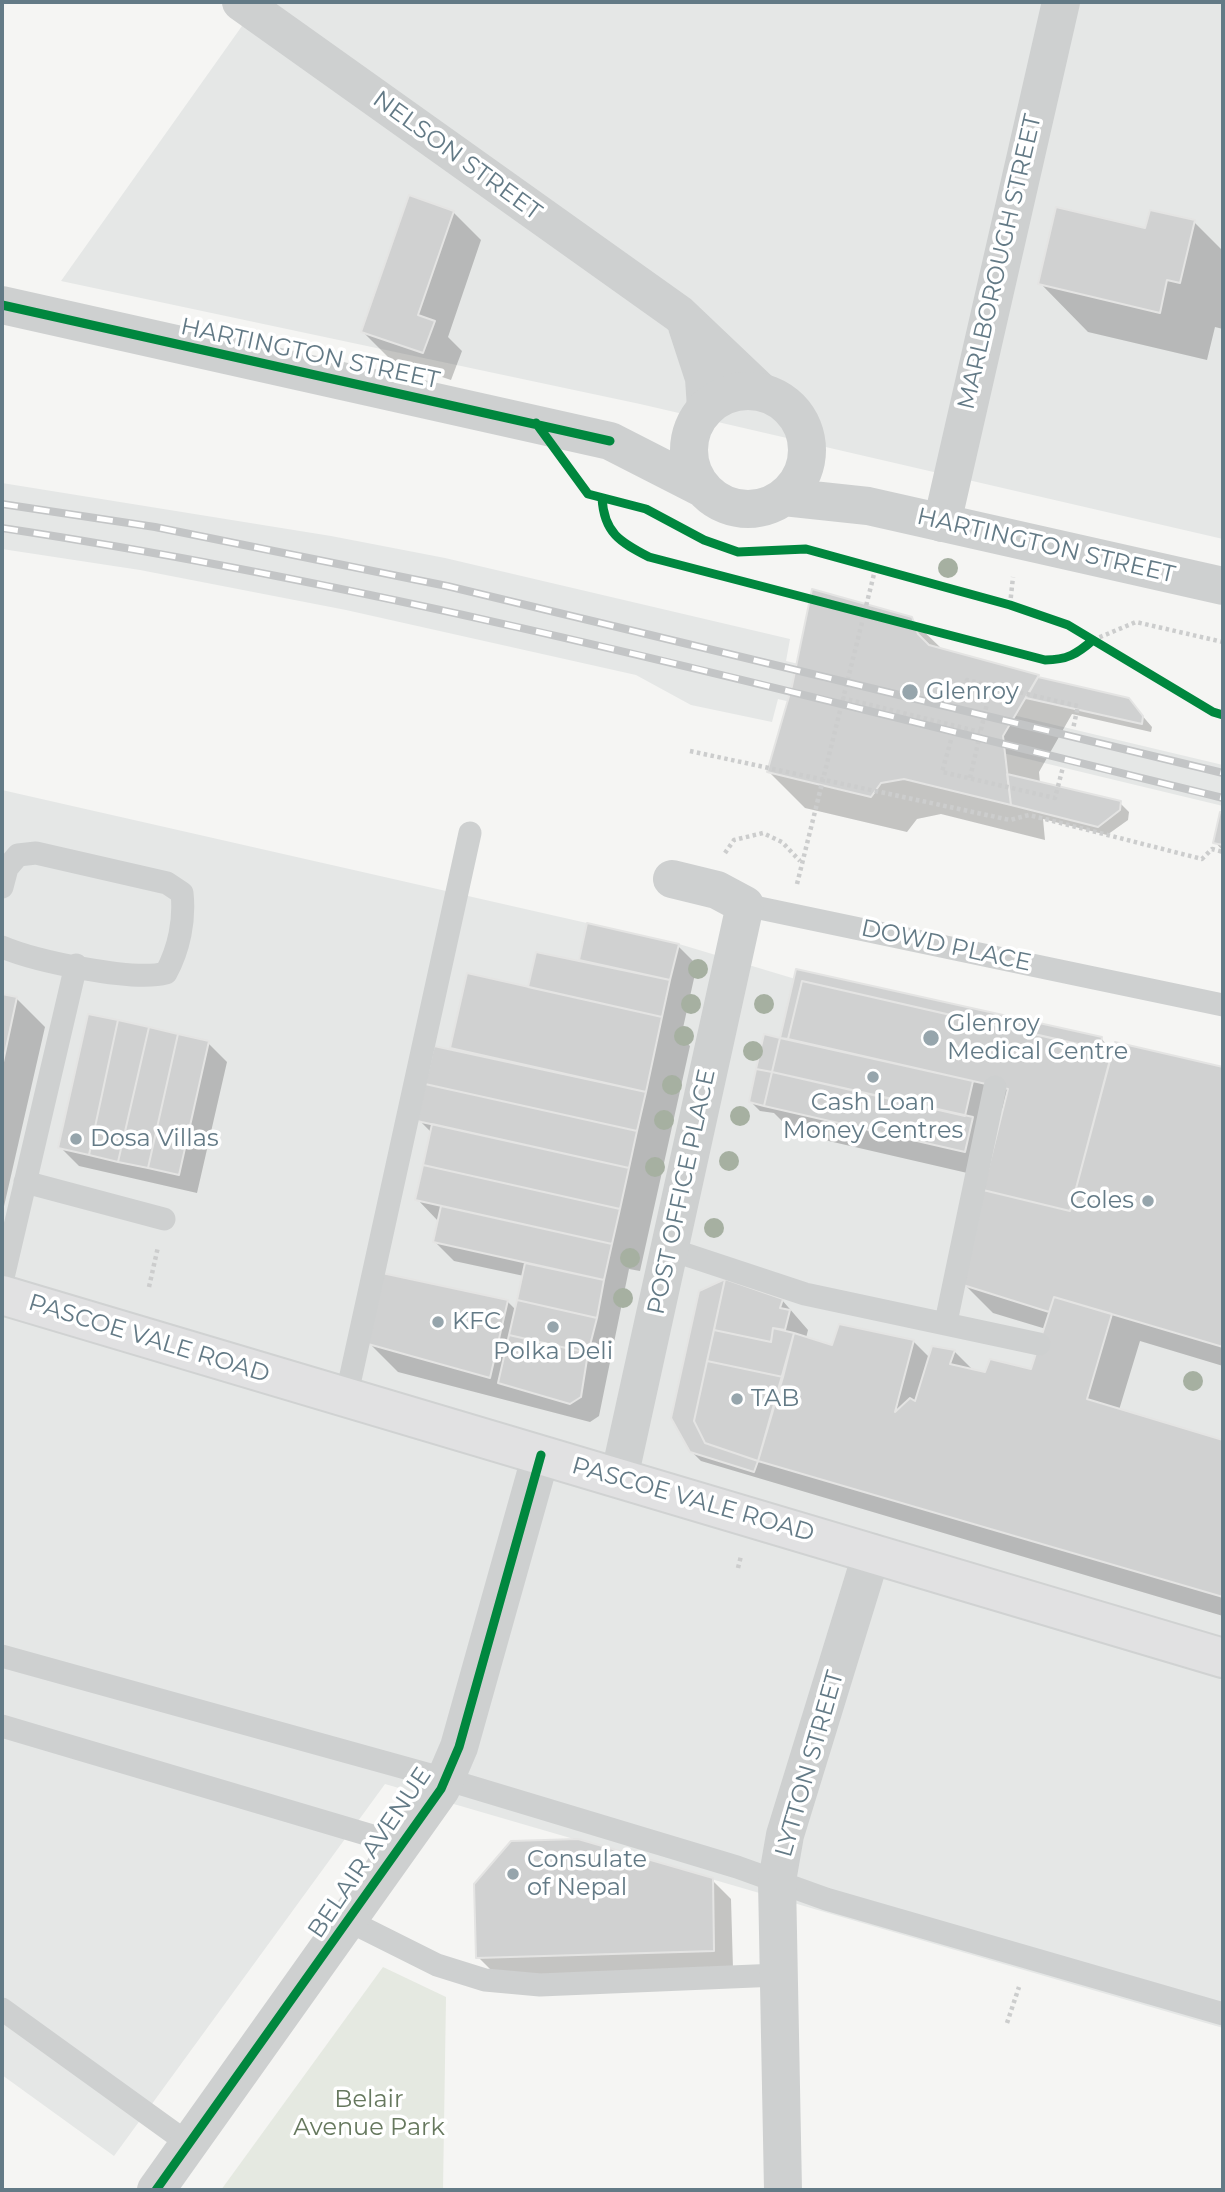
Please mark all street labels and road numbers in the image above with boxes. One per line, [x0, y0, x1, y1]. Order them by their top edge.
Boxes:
street label: NELSON STREET [367, 85, 547, 227]
street label: MARLBOROUGH STREET [952, 112, 1048, 412]
street label: HARTINGTON STREET [178, 312, 442, 396]
street label: HARTINGTON STREET [914, 502, 1178, 590]
street label: DOWD PLACE [858, 914, 1034, 978]
street label: POST OFFICE PLACE [642, 1067, 722, 1317]
street label: PASCOE VALE ROAD [25, 1289, 273, 1389]
street label: PASCOE VALE ROAD [569, 1452, 817, 1548]
street label: LYTTON STREET [770, 1668, 850, 1860]
street label: BELAIR AVENUE [302, 1762, 438, 1944]

